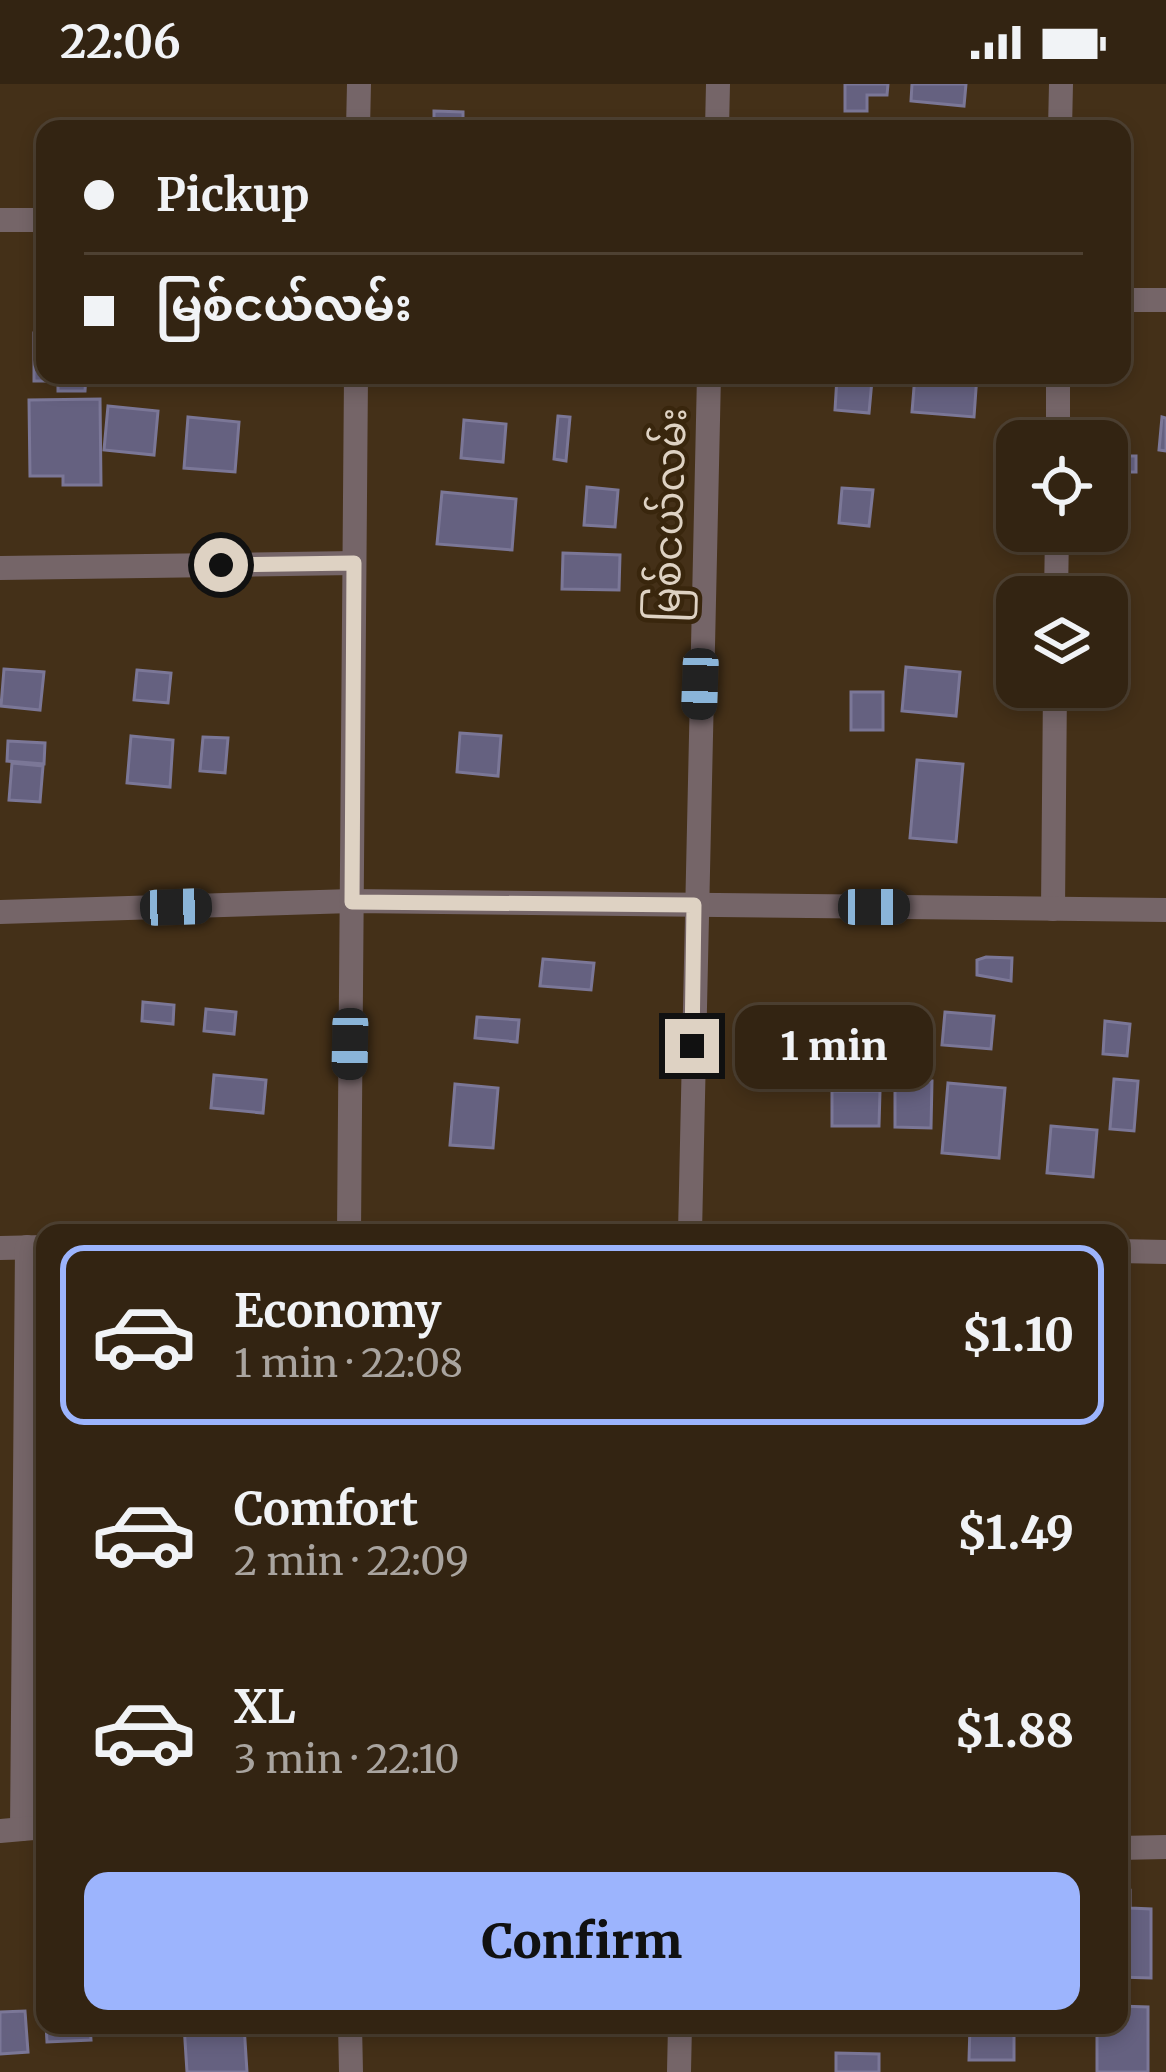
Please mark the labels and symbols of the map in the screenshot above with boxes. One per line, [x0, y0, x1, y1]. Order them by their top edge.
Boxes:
street label: မြစ်ငယ်လမ်း [640, 407, 704, 623]
route start [194, 538, 248, 592]
car [681, 647, 719, 721]
car [139, 888, 213, 926]
car [838, 889, 910, 925]
callout: 1 min [734, 1004, 932, 1088]
car [331, 1008, 369, 1080]
route end [665, 1019, 719, 1073]

